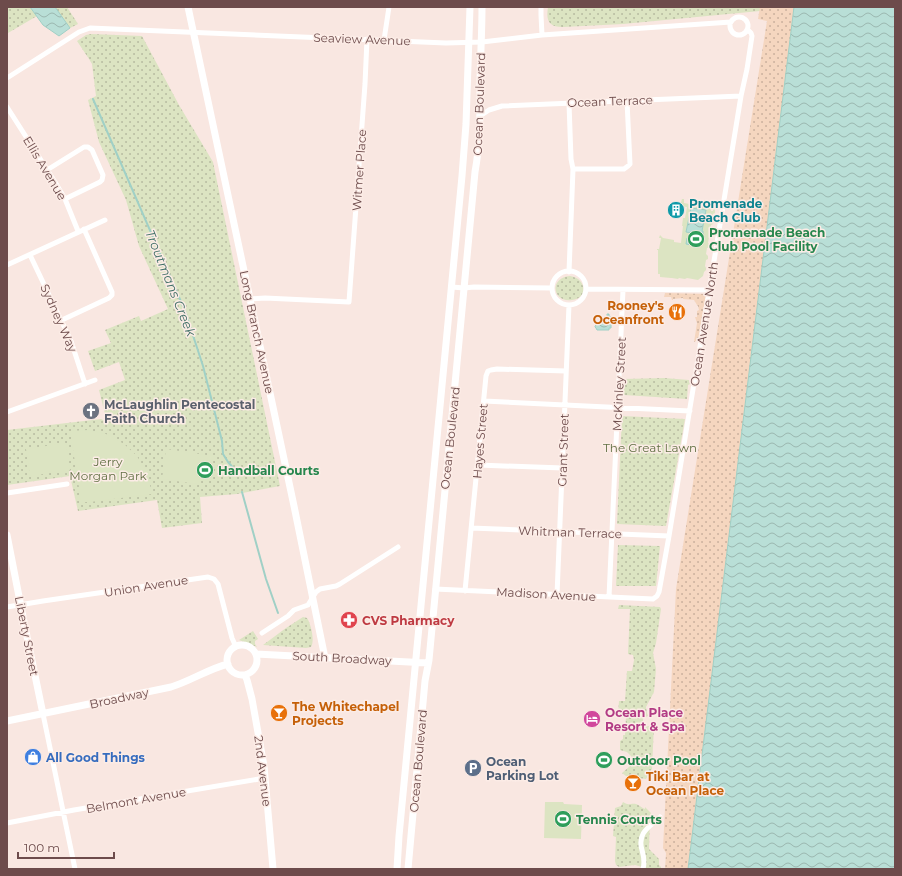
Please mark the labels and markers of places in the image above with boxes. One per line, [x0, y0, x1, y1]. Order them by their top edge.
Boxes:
place label: Promenade Beach Club [689, 196, 763, 225]
building icon: Promenade Beach Club [666, 200, 686, 220]
place label: Promenade Beach Club Pool Facility [709, 225, 825, 254]
sports icon: Promenade Beach Club Pool Facility [686, 229, 706, 249]
place label: Rooney's Oceanfront [593, 298, 665, 327]
restaurant icon: Rooney's Oceanfront [667, 302, 687, 322]
place label: McLaughlin Pentecostal Faith Church [104, 397, 255, 426]
church icon: McLaughlin Pentecostal Faith Church [81, 401, 101, 421]
sports icon: Handball Courts [195, 460, 215, 480]
place label: Handball Courts [218, 463, 320, 478]
pharmacy icon: CVS Pharmacy [339, 610, 359, 630]
place label: CVS Pharmacy [362, 613, 455, 628]
place label: The Whitechapel Projects [292, 699, 399, 728]
bar icon: The Whitechapel Projects [269, 703, 289, 723]
place label: Ocean Place Resort & Spa [605, 705, 685, 734]
hotel icon: Ocean Place Resort & Spa [582, 709, 602, 729]
shop icon: All Good Things [23, 747, 43, 767]
place label: All Good Things [45, 750, 146, 765]
sports icon: Outdoor Pool [594, 750, 614, 770]
place label: Outdoor Pool [617, 753, 701, 768]
place label: Ocean Parking Lot [486, 754, 560, 783]
parking icon: Ocean Parking Lot [463, 758, 483, 778]
place label: Tiki Bar at Ocean Place [646, 769, 724, 798]
bar icon: Tiki Bar at Ocean Place [623, 773, 643, 793]
sports icon: Tennis Courts [553, 809, 573, 829]
place label: Tennis Courts [576, 812, 662, 827]

